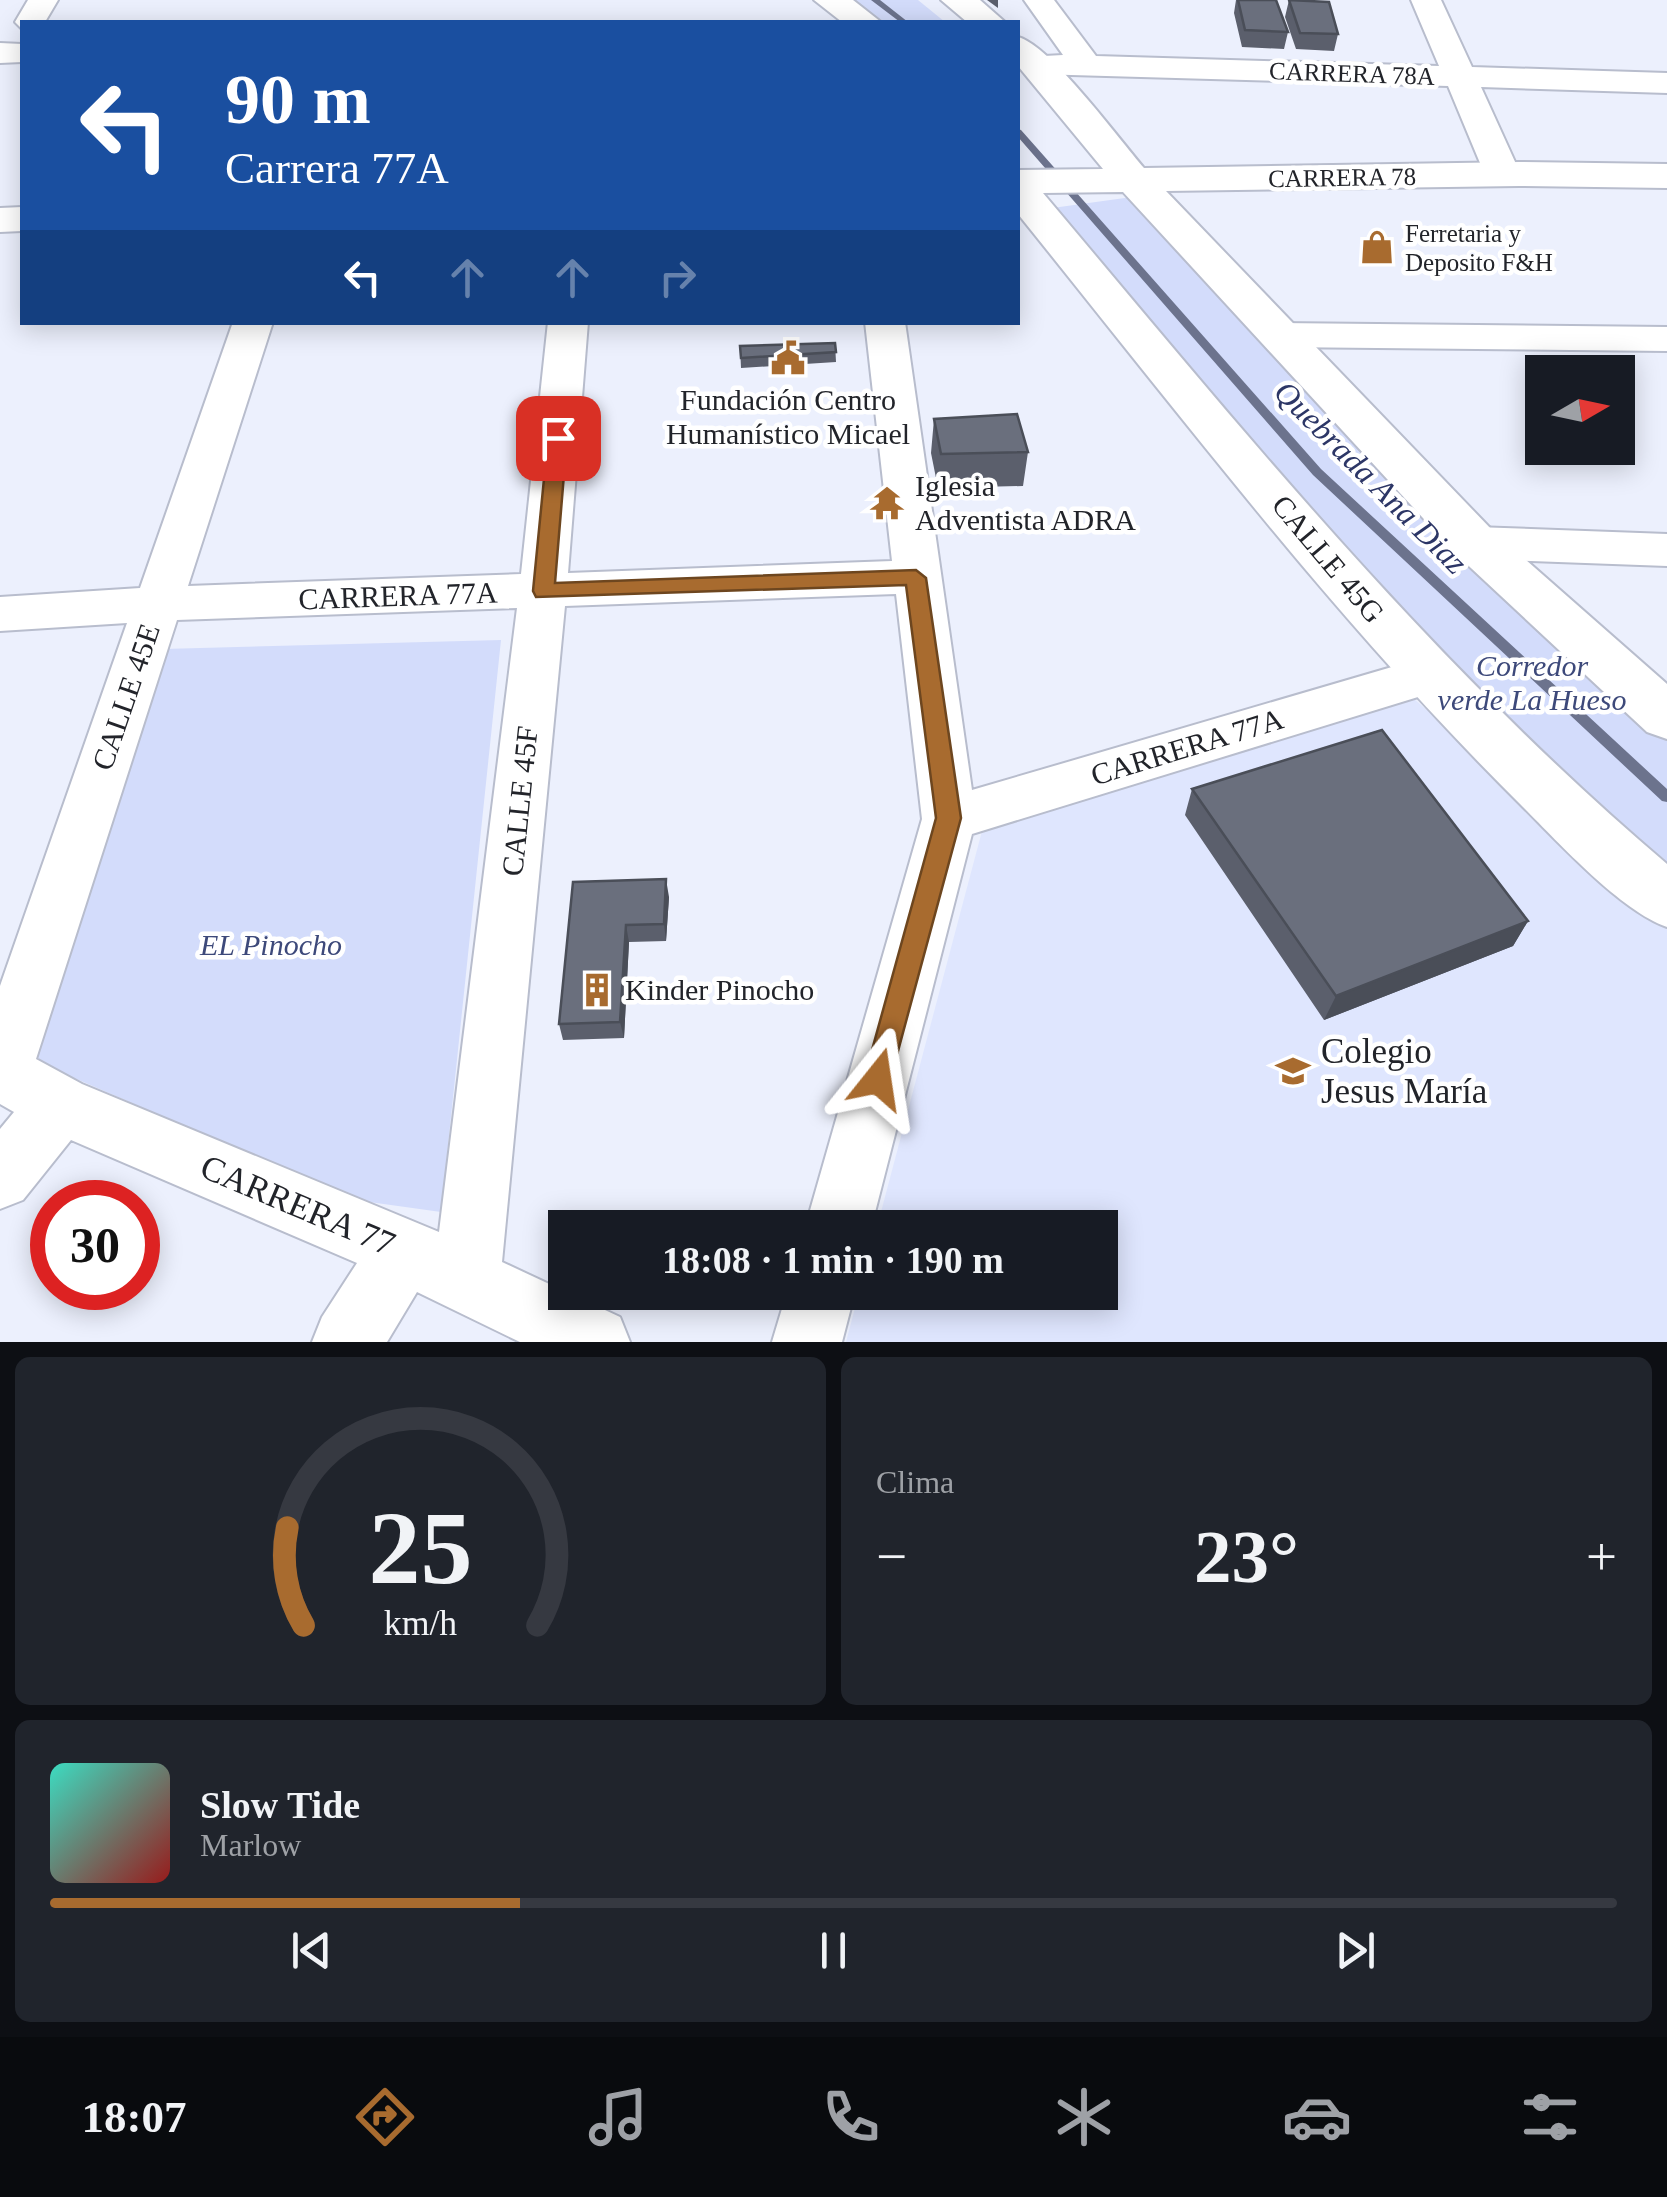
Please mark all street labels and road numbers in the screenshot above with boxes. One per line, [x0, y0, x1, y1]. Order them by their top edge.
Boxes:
street label: CARRERA 78A [1269, 57, 1435, 90]
street label: CARRERA 78 [1268, 163, 1416, 192]
street label: CALLE 45G [1266, 488, 1391, 629]
street label: CARRERA 77A [298, 576, 498, 615]
street label: CALLE 45E [85, 619, 166, 774]
street label: CARRERA 77A [1087, 702, 1287, 791]
street label: CALLE 45F [495, 724, 544, 878]
street label: CARRERA 77 [195, 1147, 401, 1264]

